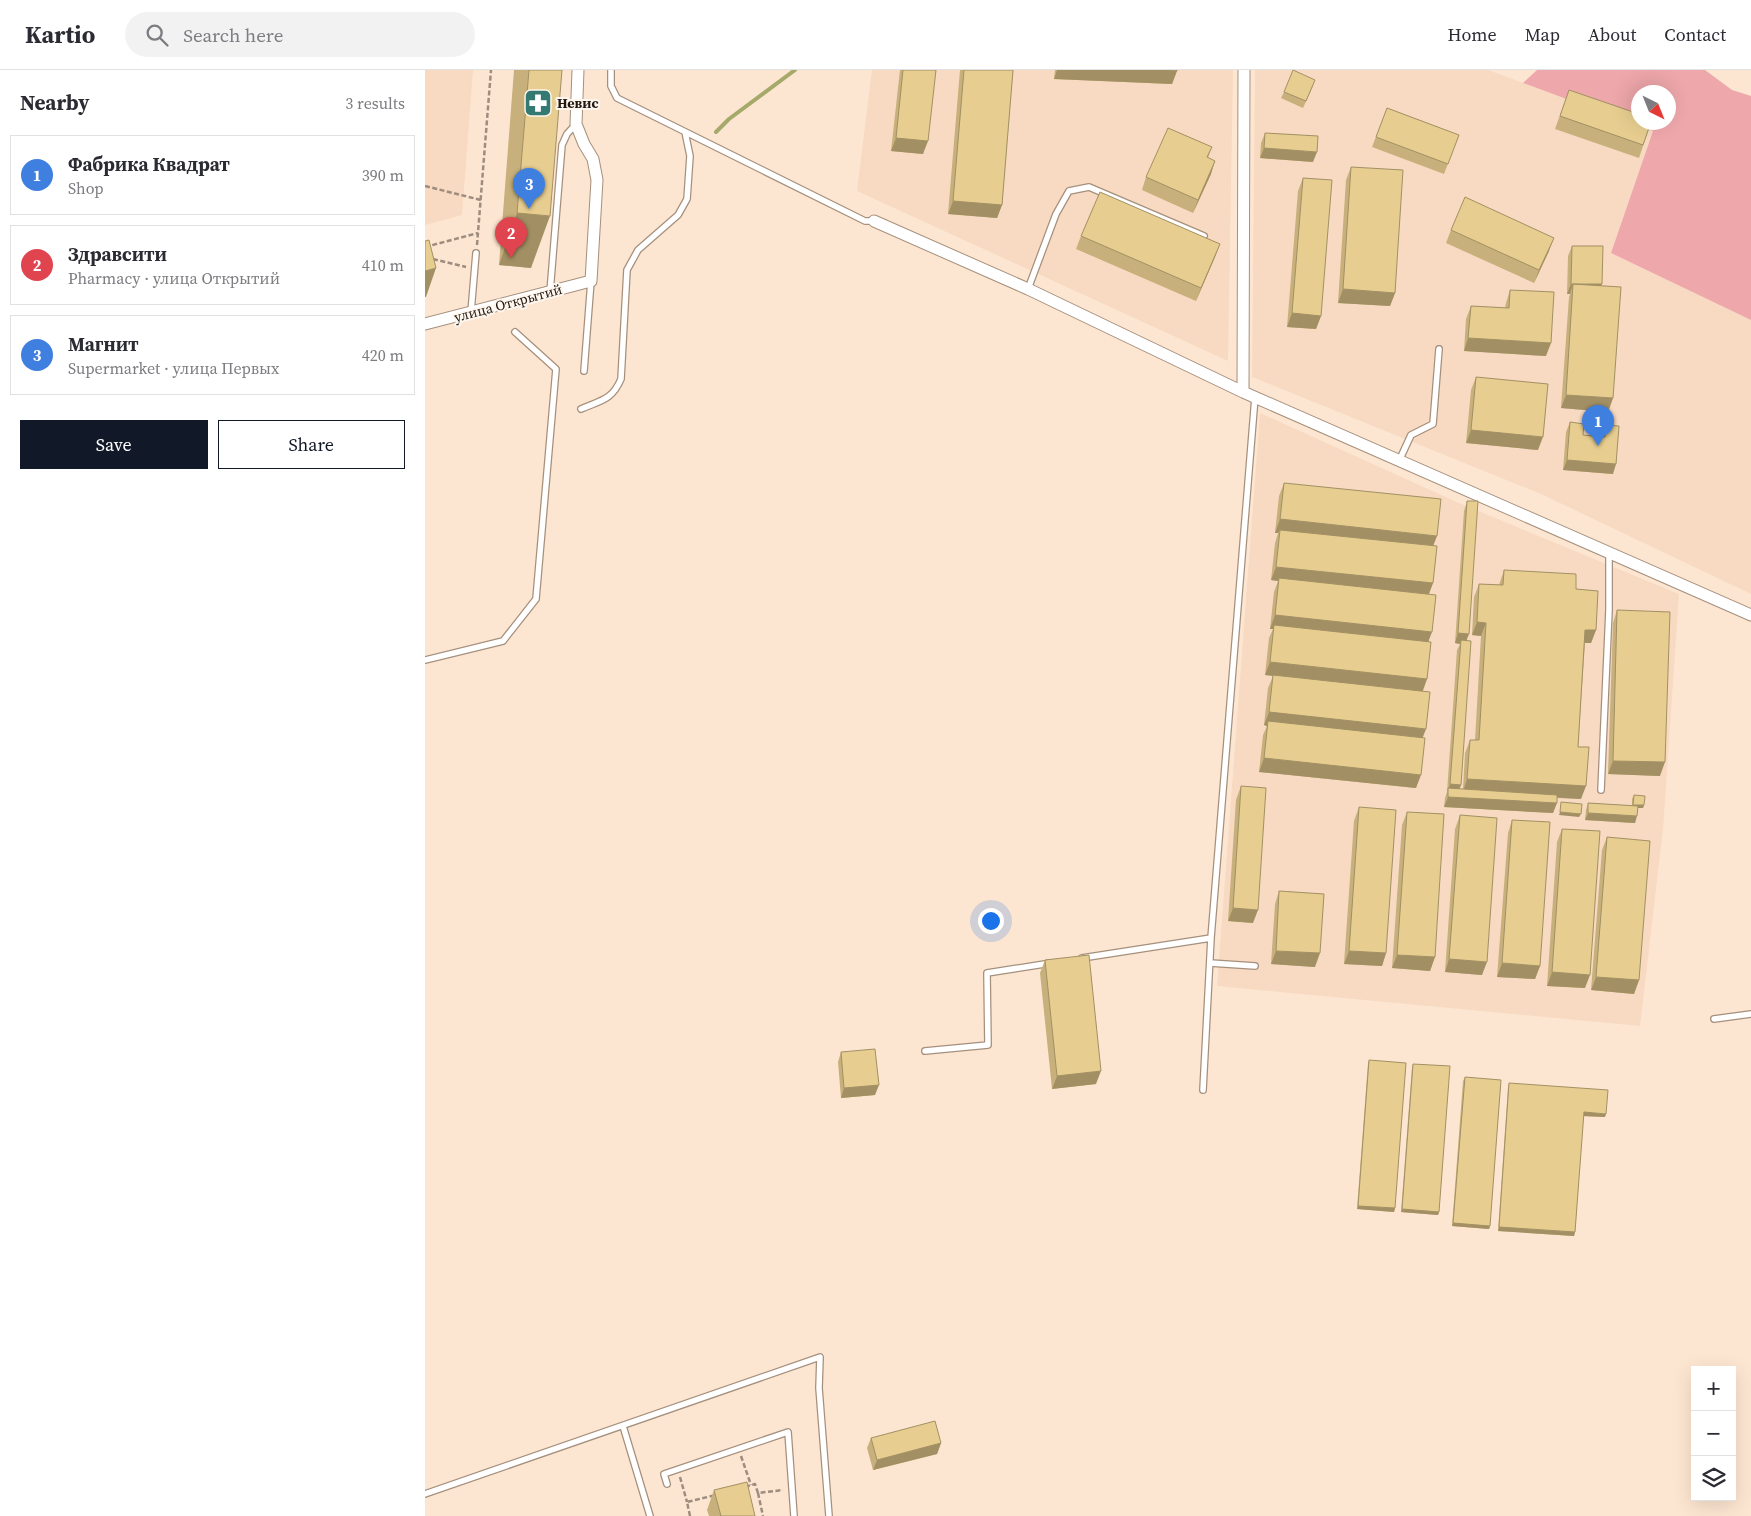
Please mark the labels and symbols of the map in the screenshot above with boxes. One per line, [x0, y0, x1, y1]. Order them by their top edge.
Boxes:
north arrow [1631, 85, 1676, 130]
pharmacy icon: Невис [523, 88, 553, 118]
place label: Невис [557, 93, 599, 113]
pin: 3 [513, 168, 545, 209]
pin: 2 [495, 217, 527, 258]
street label: улица Открытий [452, 279, 564, 327]
pin: 1 [1582, 405, 1614, 446]
your location [978, 908, 1004, 934]

